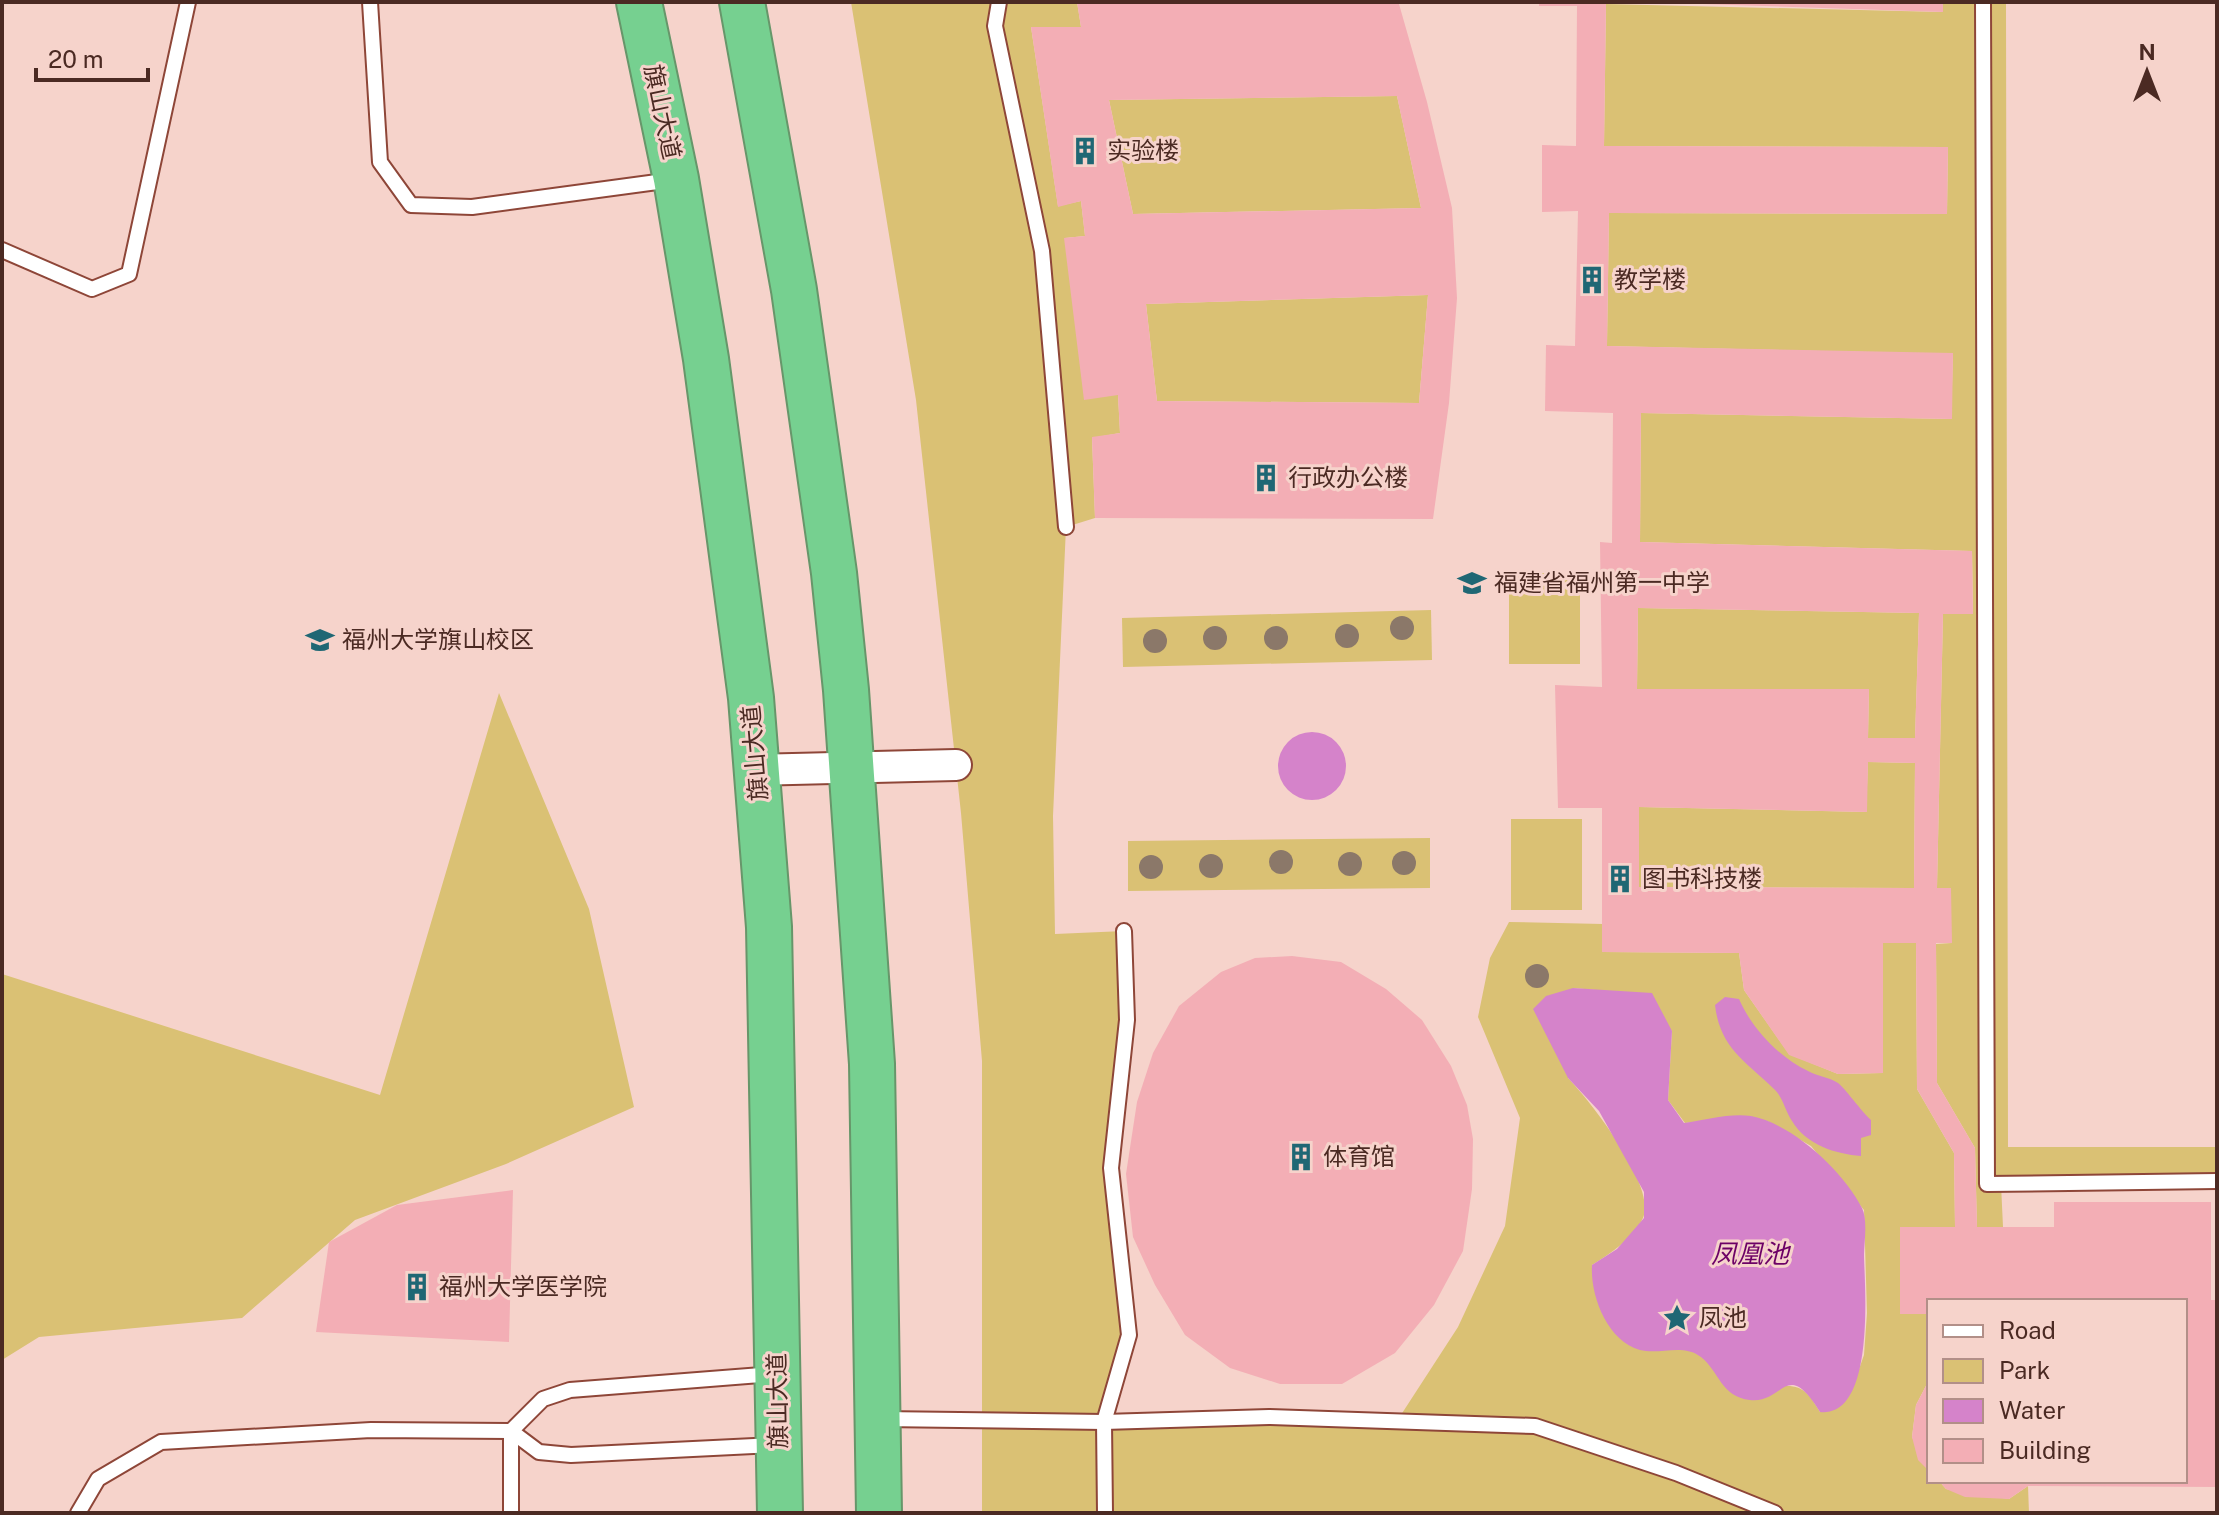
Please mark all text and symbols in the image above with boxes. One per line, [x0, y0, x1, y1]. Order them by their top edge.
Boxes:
scale bar [36, 32, 148, 82]
north arrow [2107, 32, 2187, 112]
text: N [2138, 39, 2156, 65]
text: 20 m [48, 45, 104, 73]
street label: 旗山大道 [639, 62, 687, 162]
building icon: 实验楼 [1070, 136, 1100, 166]
place label: 实验楼 [1107, 136, 1179, 164]
building icon: 教学楼 [1577, 265, 1607, 295]
place label: 教学楼 [1614, 265, 1686, 293]
building icon: 行政办公楼 [1251, 463, 1281, 493]
place label: 行政办公楼 [1288, 463, 1408, 491]
school or university icon: 福建省福州第一中学 [1457, 568, 1487, 598]
place label: 福建省福州第一中学 [1494, 568, 1710, 596]
school or university icon: 福州大学旗山校区 [305, 625, 335, 655]
place label: 福州大学旗山校区 [342, 625, 534, 653]
street label: 旗山大道 [736, 704, 772, 802]
building icon: 图书科技楼 [1605, 864, 1635, 894]
place label: 图书科技楼 [1642, 864, 1762, 892]
building icon: 体育馆 [1286, 1142, 1316, 1172]
place label: 体育馆 [1323, 1142, 1395, 1170]
water label: 凤凰池 [1711, 1238, 1792, 1269]
building icon: 福州大学医学院 [402, 1272, 432, 1302]
place label: 福州大学医学院 [439, 1272, 607, 1300]
legend [1927, 1299, 2187, 1483]
place icon: 凤池 [1662, 1303, 1692, 1333]
place label: 凤池 [1699, 1303, 1747, 1331]
text: Road [1999, 1316, 2056, 1344]
street label: 旗山大道 [762, 1353, 792, 1449]
text: Park [1999, 1356, 2050, 1384]
text: Water [1999, 1396, 2066, 1424]
text: Building [1999, 1436, 2091, 1464]

